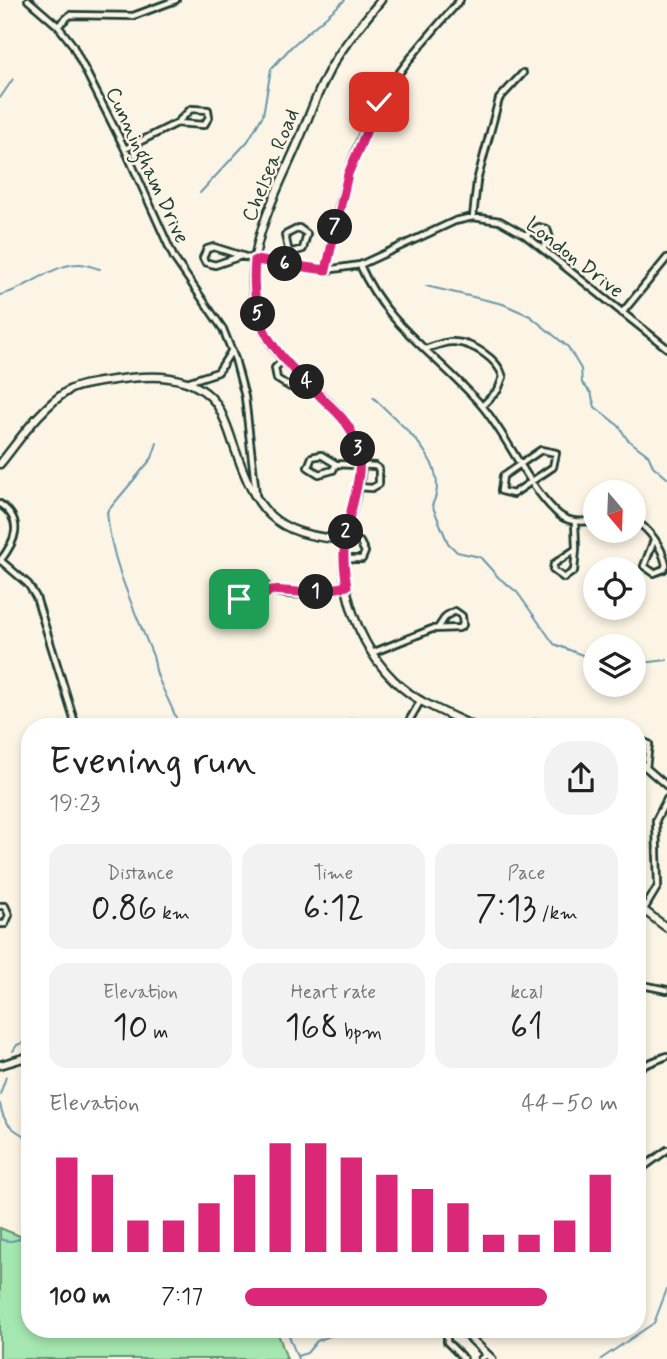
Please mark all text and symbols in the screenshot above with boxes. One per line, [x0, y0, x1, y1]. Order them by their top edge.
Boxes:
pin [349, 72, 409, 132]
street label: Cunningham Drive [97, 83, 196, 249]
icon: check [360, 83, 398, 121]
street label: Chelsea Road [236, 105, 306, 226]
pin: 7 [318, 210, 352, 244]
street label: London Drive [520, 211, 629, 305]
text: 7 [329, 214, 340, 239]
pin: 6 [268, 246, 302, 282]
text: 6 [280, 251, 289, 276]
pin: 5 [240, 296, 276, 332]
text: 5 [252, 301, 263, 326]
pin: 4 [290, 364, 324, 400]
text: 4 [301, 369, 312, 394]
pin: 3 [340, 432, 376, 466]
text: 3 [353, 436, 362, 461]
north arrow [583, 480, 646, 542]
map controls [583, 480, 646, 697]
pin: 2 [328, 514, 364, 550]
text: 2 [341, 519, 350, 544]
button: locate [583, 557, 646, 620]
pin [209, 569, 269, 629]
pin: 1 [298, 574, 334, 610]
text: 1 [311, 579, 320, 604]
icon: arrive [220, 580, 258, 618]
button: layers [583, 634, 646, 697]
text: Evening run [49, 738, 256, 787]
button: share [544, 741, 618, 815]
text: 19:23 [49, 789, 100, 819]
text: Distance [107, 861, 174, 886]
text: Time [314, 861, 353, 886]
text: Pace [508, 861, 545, 886]
text: 0.86 [91, 886, 157, 932]
text: 6:12 [303, 886, 364, 932]
text: 7:13 [475, 886, 536, 932]
text: km [157, 901, 190, 926]
text: /km [536, 901, 578, 926]
text: Elevation [103, 980, 178, 1005]
text: Heart rate [291, 980, 376, 1005]
text: kcal [511, 980, 542, 1005]
text: 10 [113, 1005, 148, 1051]
text: 168 [285, 1005, 339, 1051]
text: 61 [510, 1005, 543, 1051]
text: m [148, 1020, 168, 1045]
text: bpm [339, 1020, 382, 1045]
text: Elevation [49, 1089, 140, 1119]
text: 44–50 m [521, 1089, 618, 1119]
text: 100 m [49, 1282, 111, 1312]
text: 7:17 [161, 1282, 203, 1312]

